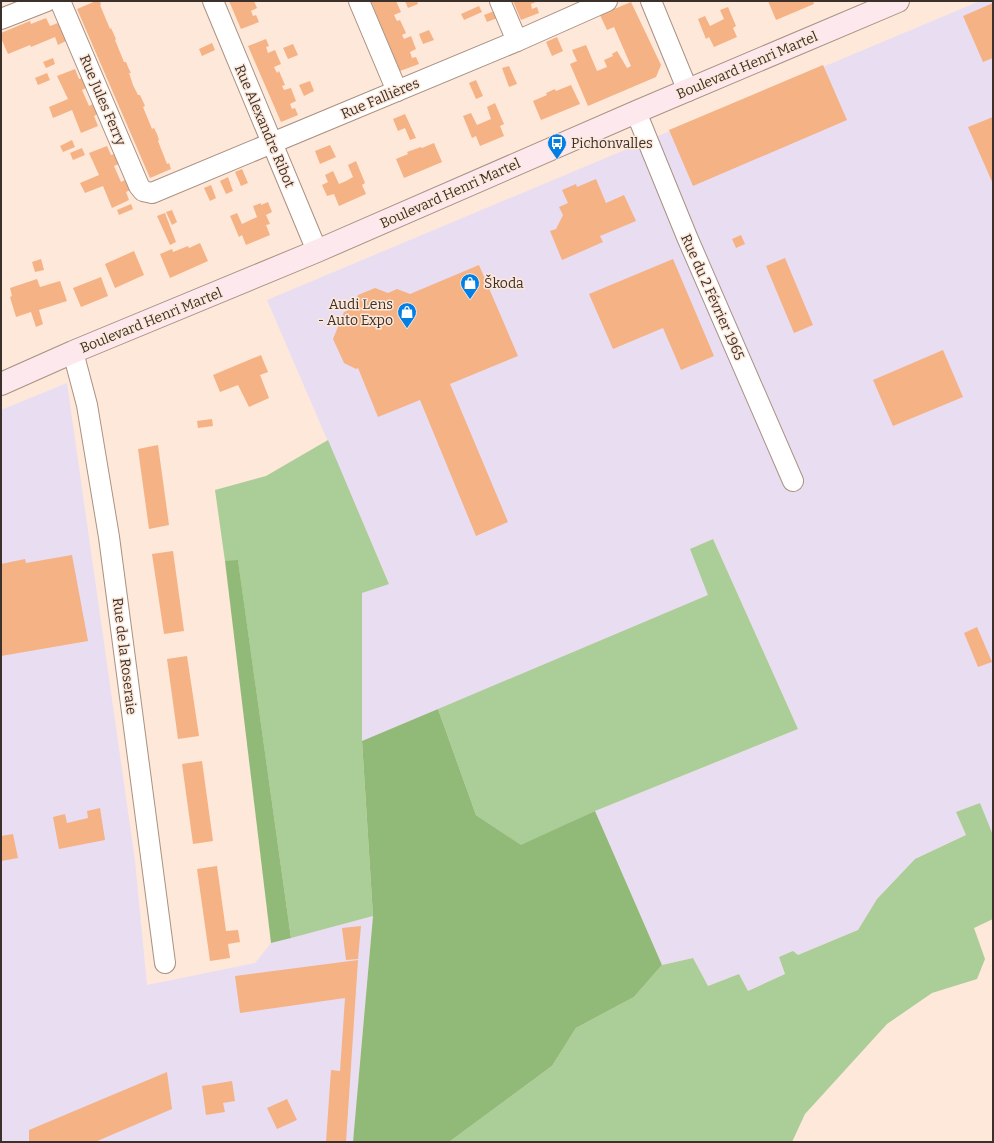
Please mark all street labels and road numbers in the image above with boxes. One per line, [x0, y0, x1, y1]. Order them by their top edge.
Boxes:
street label: Boulevard Henri Martel [674, 28, 820, 103]
street label: Rue Jules Ferry [76, 52, 130, 149]
street label: Rue Alexandre Ribot [231, 62, 298, 190]
street label: Rue Fallières [339, 74, 422, 123]
street label: Boulevard Henri Martel [377, 155, 523, 232]
street label: Rue du 2 Février 1965 [677, 231, 748, 363]
street label: Boulevard Henri Martel [78, 284, 225, 357]
street label: Rue de la Roseraie [109, 597, 140, 716]

